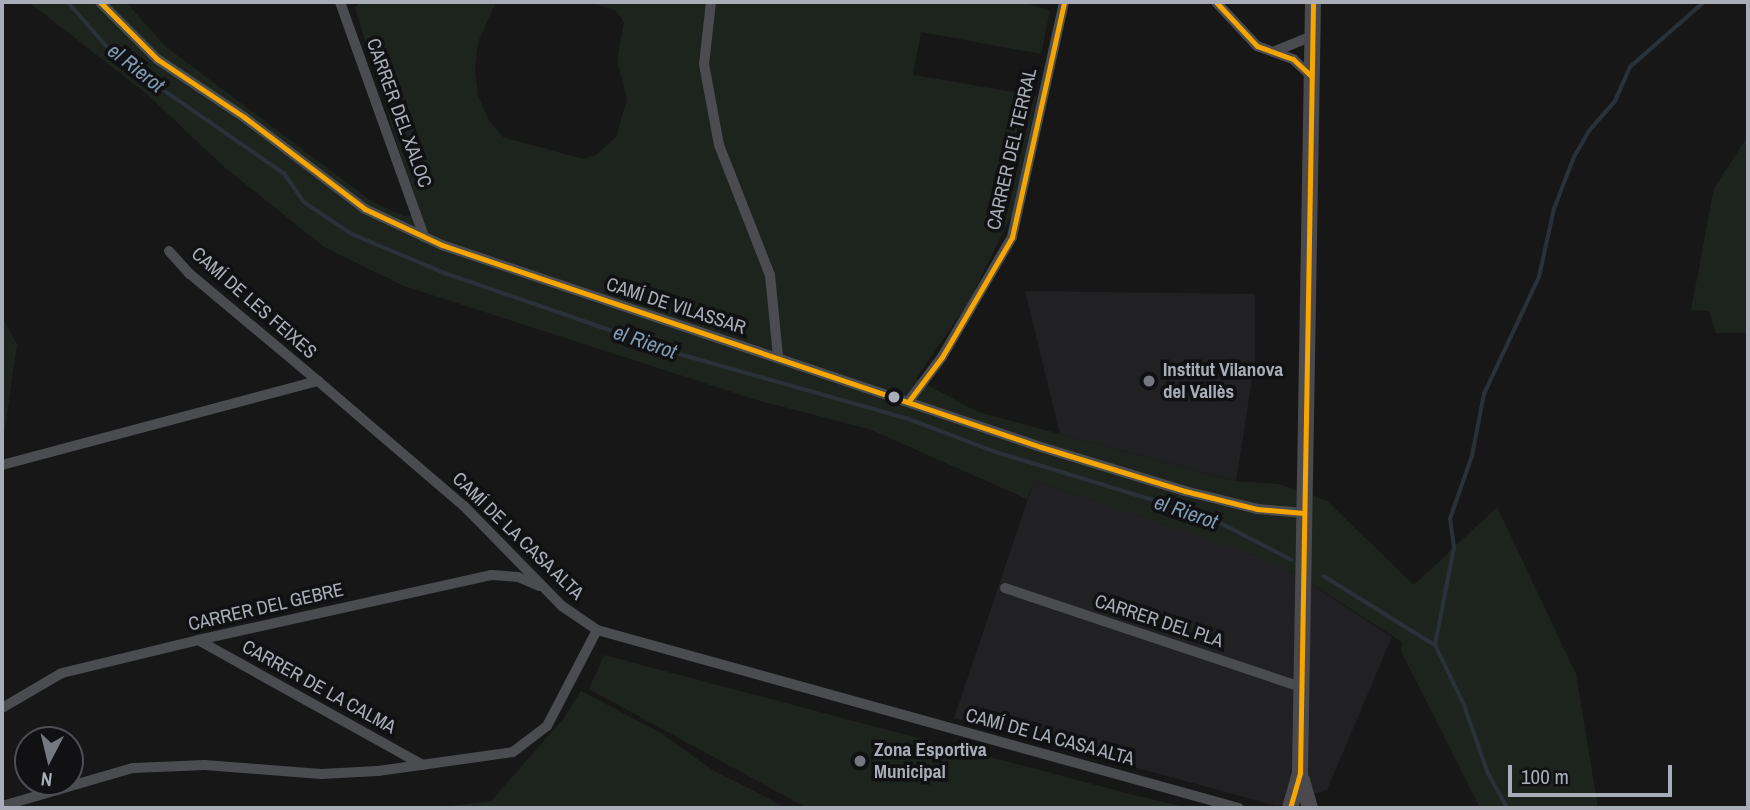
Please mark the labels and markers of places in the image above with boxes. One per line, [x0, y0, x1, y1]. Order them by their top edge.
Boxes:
place label: Institut Vilanova del Vallès [1163, 359, 1283, 403]
marker: Institut Vilanova del Vallès [1141, 373, 1157, 389]
unlabelled marker [887, 390, 901, 404]
place label: Zona Esportiva Municipal [874, 739, 987, 783]
marker: Zona Esportiva Municipal [852, 753, 868, 769]

